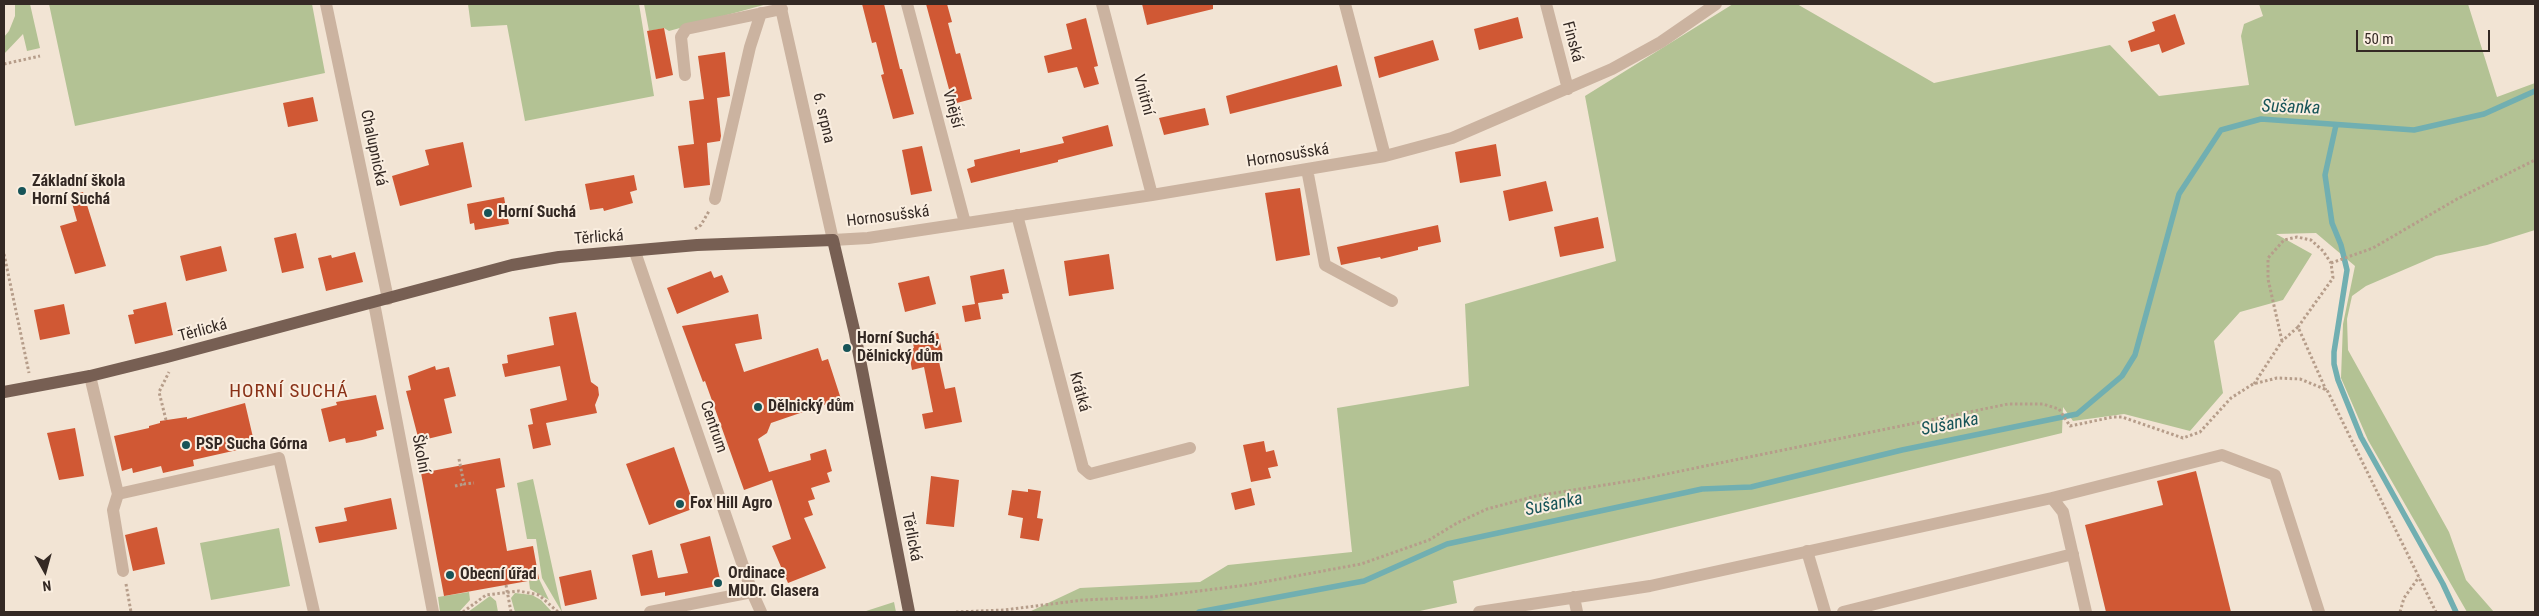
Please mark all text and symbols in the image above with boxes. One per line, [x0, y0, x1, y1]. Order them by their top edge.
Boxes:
street label: Finská [1557, 20, 1587, 64]
scale bar [2359, 20, 2493, 52]
text: 50 m [2364, 30, 2394, 48]
street label: Vnitřní [1128, 72, 1158, 118]
street label: Vnější [938, 88, 966, 130]
street label: 6. srpna [808, 91, 838, 145]
water label: Sušanka [2261, 96, 2321, 120]
street label: Chalupnická [356, 108, 390, 188]
street label: Hornosušská [1245, 140, 1331, 172]
place label: Základní škola Horní Suchá [32, 172, 125, 210]
marker: Základní škola Horní Suchá [16, 185, 28, 197]
street label: Hornosušská [846, 202, 930, 232]
place label: Horní Suchá [498, 203, 576, 223]
marker: Horní Suchá [482, 207, 494, 219]
street label: Těrlická [574, 227, 624, 249]
street label: Těrlická [177, 315, 229, 347]
place label: Horní Suchá, Dělnický dům [857, 329, 943, 367]
marker: Horní Suchá, Dělnický dům [841, 342, 853, 354]
street label: Krátká [1064, 370, 1094, 414]
district label: HORNÍ SUCHÁ [228, 381, 350, 403]
place label: Dělnický dům [768, 397, 854, 417]
street label: Centrum [695, 398, 731, 456]
marker: Dělnický dům [752, 401, 764, 413]
water label: Sušanka [1919, 409, 1981, 441]
street label: Školní [407, 433, 433, 475]
place label: PSP Sucha Górna [196, 435, 308, 455]
marker: PSP Sucha Górna [180, 439, 192, 451]
water label: Sušanka [1523, 488, 1585, 522]
place label: Fox Hill Agro [690, 494, 772, 514]
marker: Fox Hill Agro [674, 498, 686, 510]
street label: Těrlická [897, 511, 925, 563]
north arrow [20, 546, 70, 596]
place label: Ordinace MUDr. Glasera [728, 564, 819, 602]
place label: Obecní úřad [460, 565, 537, 585]
marker: Obecní úřad [444, 569, 456, 581]
text: N [42, 577, 52, 594]
marker: Ordinace MUDr. Glasera [712, 577, 724, 589]

